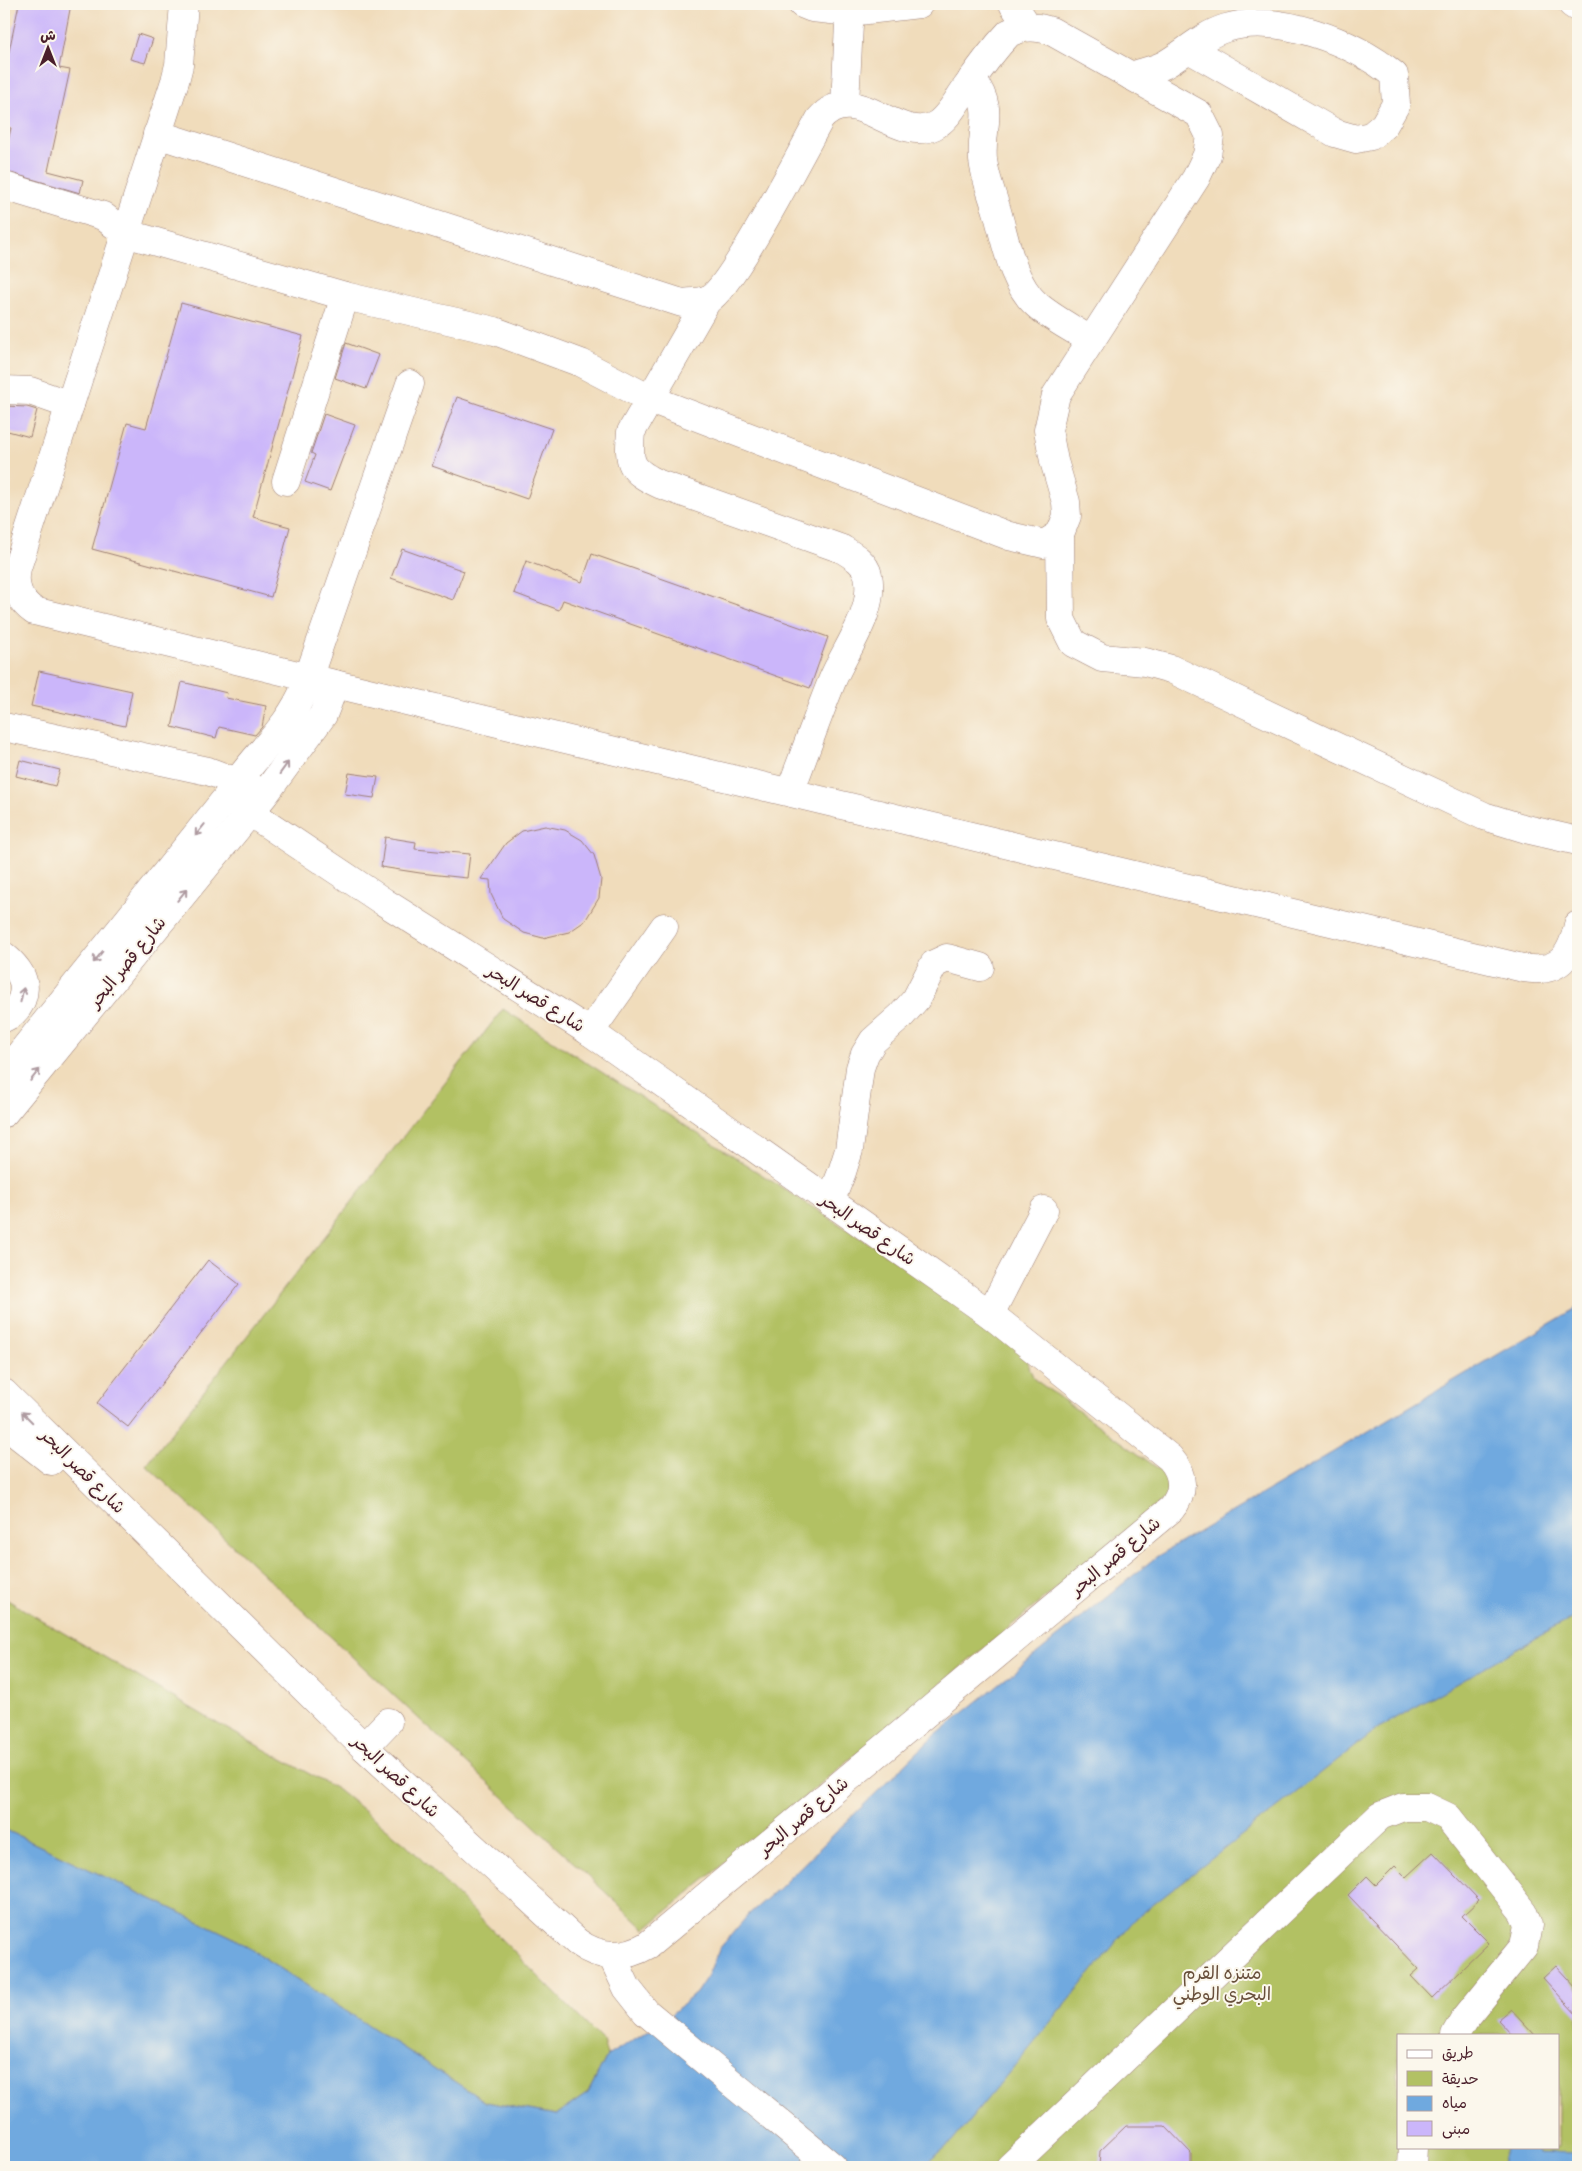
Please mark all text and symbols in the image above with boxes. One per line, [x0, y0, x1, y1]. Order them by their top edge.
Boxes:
north arrow [22, 22, 72, 72]
text: ش [40, 27, 56, 44]
one-way arrow [279, 762, 289, 776]
one-way arrow [194, 824, 205, 837]
one-way arrow [176, 889, 187, 902]
street label: شارع قصر البحر [82, 912, 171, 1014]
one-way arrow [92, 950, 103, 963]
street label: شارع قصر البحر [481, 958, 589, 1038]
one-way arrow [18, 987, 27, 1003]
one-way arrow [29, 1069, 40, 1082]
street label: شارع قصر البحر [814, 1187, 920, 1271]
one-way arrow [22, 1411, 34, 1423]
street label: شارع قصر البحر [34, 1422, 130, 1519]
street label: شارع قصر البحر [1064, 1512, 1165, 1602]
street label: شارع قصر البحر [346, 1729, 444, 1823]
street label: شارع قصر البحر [752, 1772, 853, 1862]
park label: متنزه القرم البحري الوطني [1173, 1962, 1271, 2010]
legend [1397, 2034, 1560, 2148]
text: طريق [1442, 2044, 1474, 2062]
text: حديقة [1442, 2070, 1479, 2088]
text: مياه [1442, 2094, 1467, 2112]
text: مبنى [1442, 2120, 1470, 2139]

